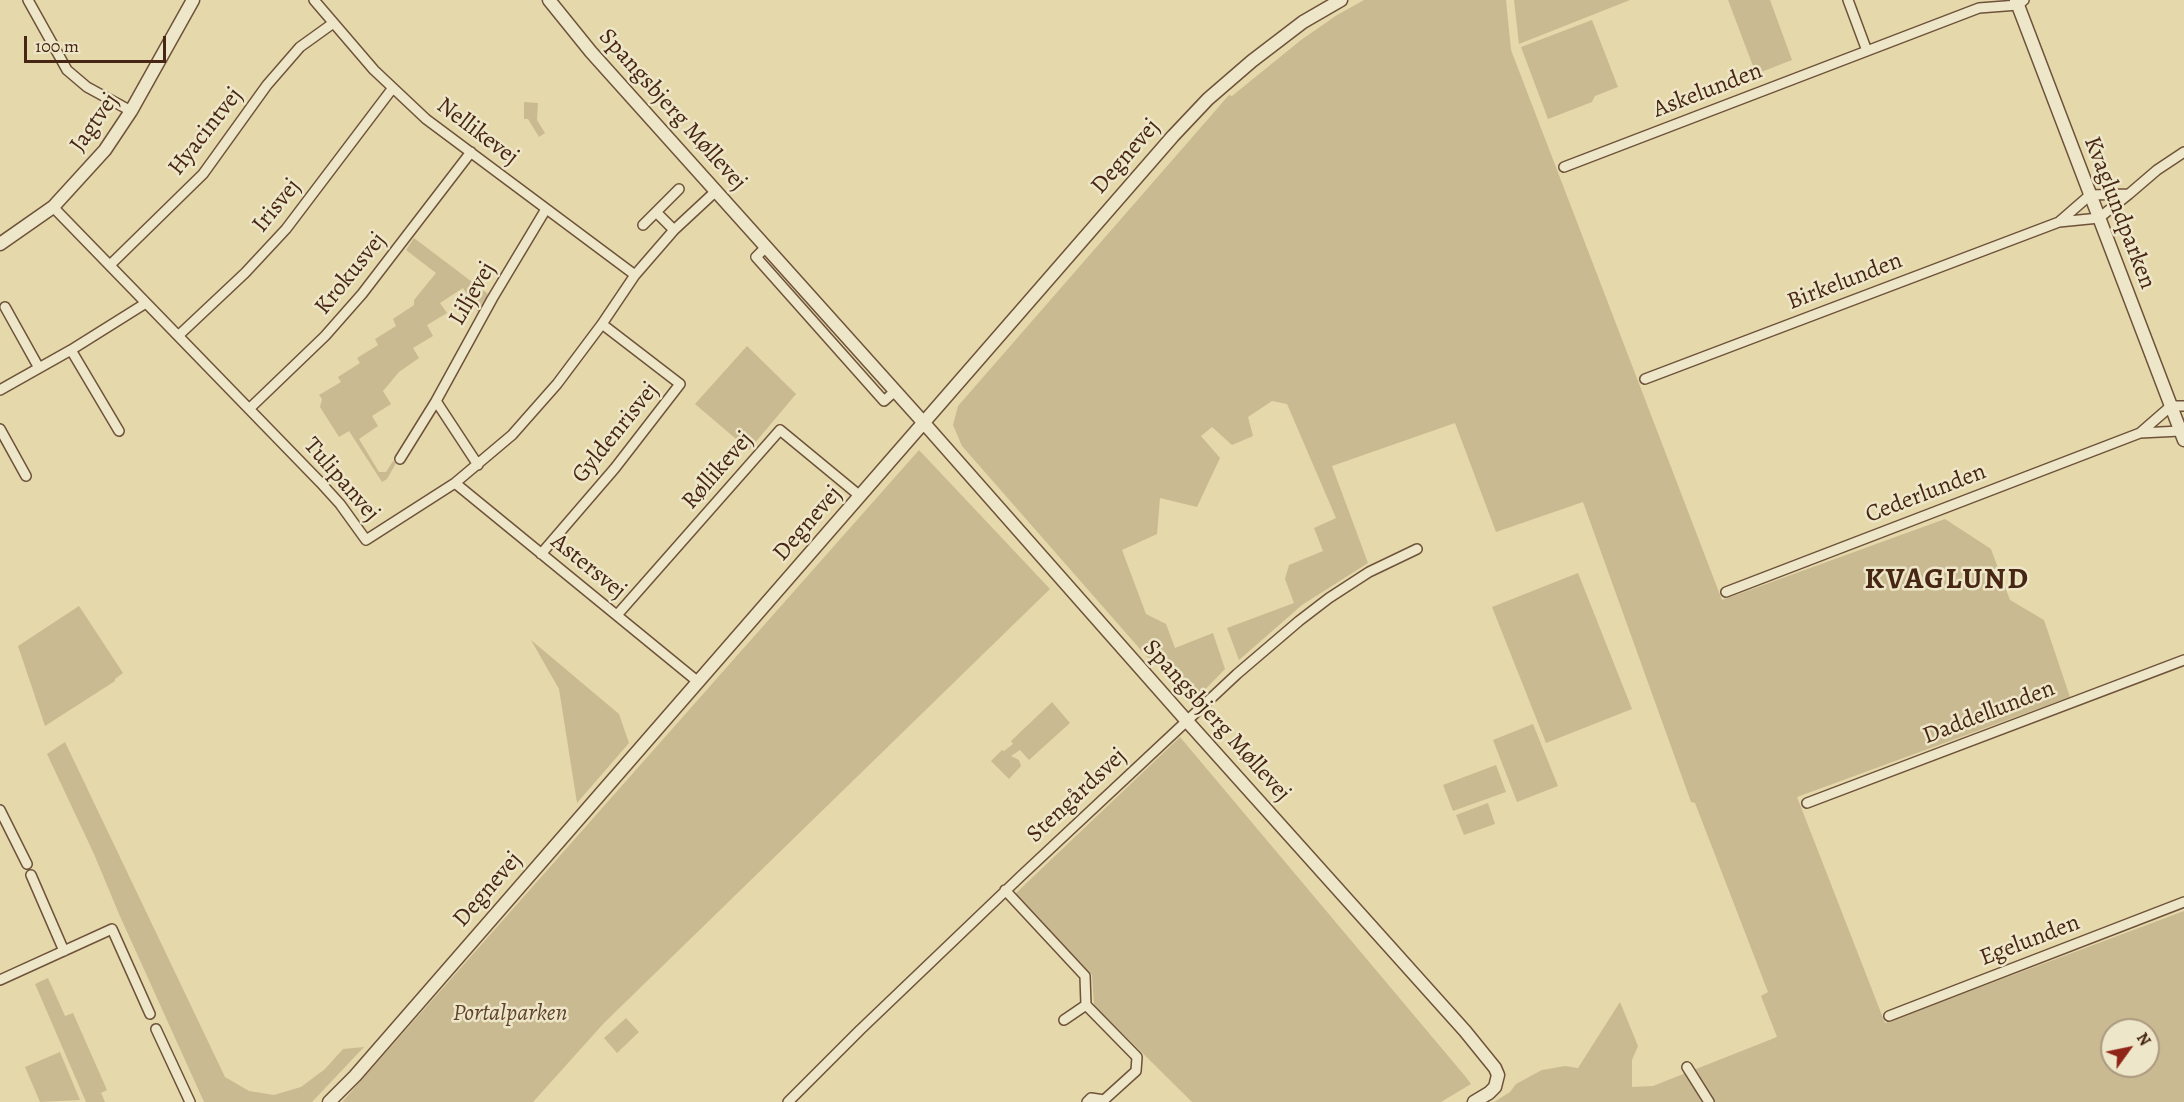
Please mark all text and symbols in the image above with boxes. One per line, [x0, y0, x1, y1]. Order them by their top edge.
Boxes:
street label: Spangsbjerg Møllevej [592, 23, 752, 197]
scale bar [27, 24, 170, 62]
text: 100 m [35, 34, 79, 58]
street label: Askelunden [1649, 57, 1767, 125]
street label: Hyacintvej [163, 82, 249, 182]
street label: Jagtvej [64, 88, 126, 158]
street label: Nellikevej [430, 92, 524, 172]
street label: Degnevej [1085, 113, 1167, 201]
street label: Kvaglundparken [2077, 133, 2161, 293]
street label: Irisvej [247, 173, 307, 239]
street label: Krokusvej [309, 227, 393, 321]
street label: Birkelunden [1783, 247, 1907, 317]
street label: Liljevej [443, 257, 503, 331]
street label: Gyldenrisvej [567, 377, 665, 489]
street label: Røllikevej [676, 426, 760, 516]
street label: Tulipanvej [297, 432, 385, 528]
street label: Cederlunden [1862, 458, 1990, 530]
street label: Degnevej [767, 480, 849, 568]
street label: Astersvej [545, 528, 631, 606]
district label: KVAGLUND [1865, 563, 2029, 599]
street label: Spangsbjerg Møllevej [1136, 634, 1296, 808]
street label: Daddellunden [1919, 675, 2059, 751]
street label: Stengårdsvej [1021, 743, 1133, 849]
street label: Degnevej [447, 846, 529, 934]
street label: Egelunden [1976, 909, 2084, 973]
park label: Portalparken [453, 1000, 567, 1028]
north arrow [2100, 1018, 2160, 1078]
text: N [2131, 1028, 2156, 1050]

